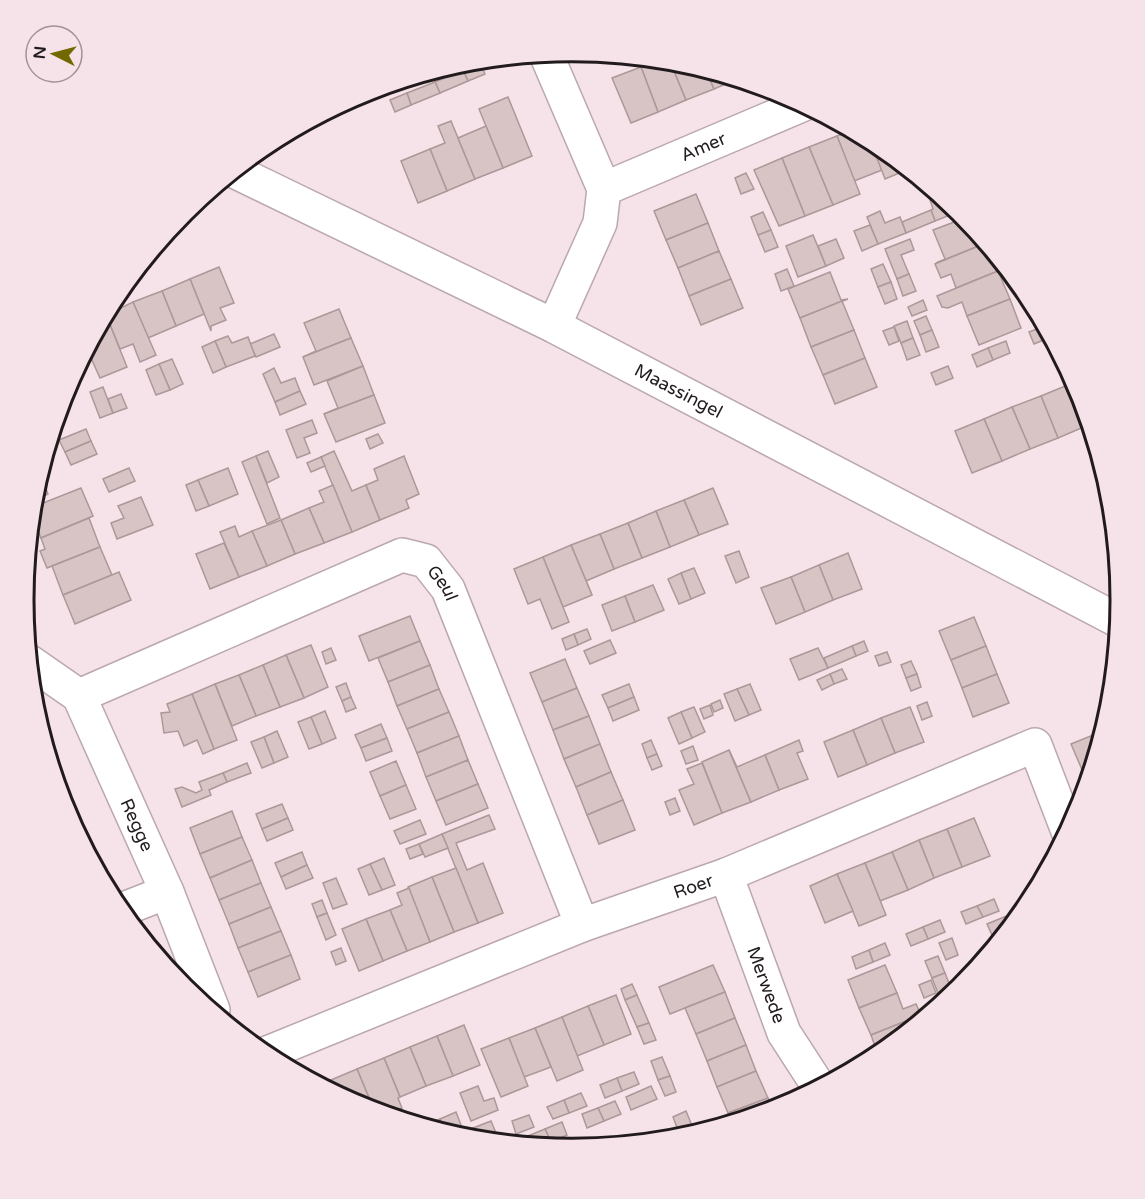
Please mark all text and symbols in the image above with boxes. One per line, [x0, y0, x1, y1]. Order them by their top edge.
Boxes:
north arrow [24, 24, 84, 84]
text: N [29, 45, 51, 60]
street label: Amer [677, 127, 729, 166]
street label: Maassingel [631, 359, 726, 423]
street label: Geul [422, 561, 463, 604]
street label: Regge [115, 795, 158, 855]
street label: Roer [670, 869, 716, 903]
street label: Merwede [742, 943, 790, 1026]

